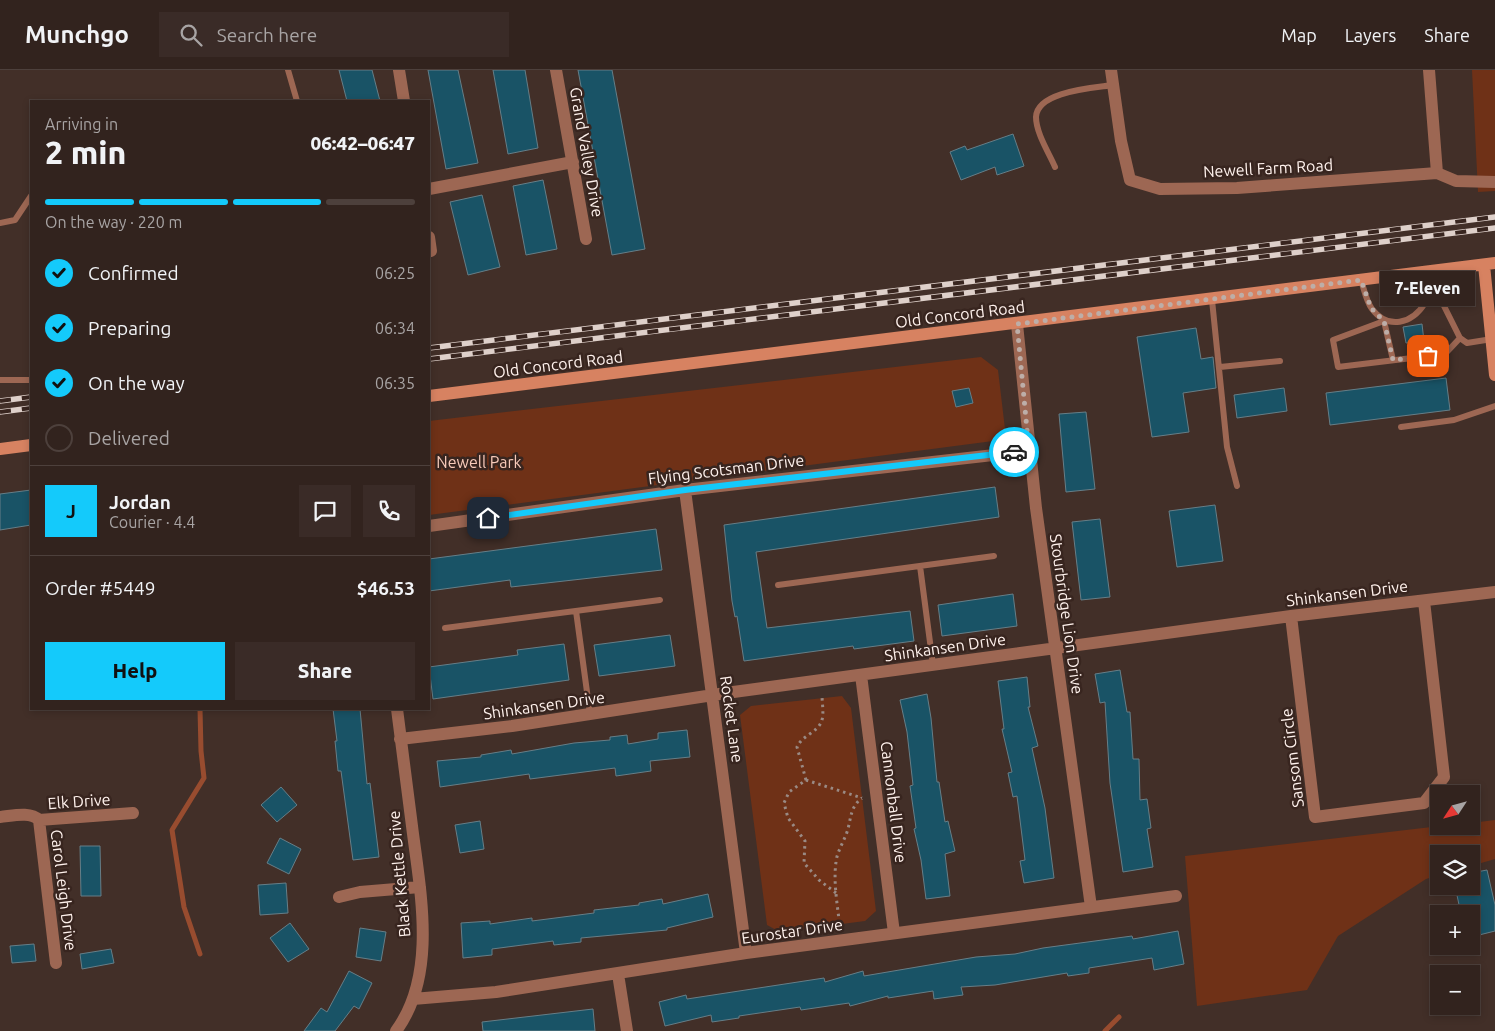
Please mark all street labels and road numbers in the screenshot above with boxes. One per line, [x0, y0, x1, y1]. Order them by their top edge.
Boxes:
street label: Grand Valley Drive [567, 86, 607, 218]
street label: Newell Farm Road [1203, 156, 1333, 180]
street label: Old Concord Road [894, 297, 1026, 331]
street label: Old Concord Road [492, 347, 624, 381]
street label: Flying Scotsman Drive [647, 450, 805, 488]
street label: Stourbridge Lion Drive [1047, 533, 1087, 695]
street label: Shinkansen Drive [1285, 577, 1409, 609]
street label: Shinkansen Drive [883, 630, 1007, 664]
street label: Rocket Lane [717, 674, 747, 764]
street label: Shinkansen Drive [482, 688, 606, 722]
street label: Sansom Circle [1277, 707, 1307, 809]
street label: Cannonball Drive [878, 740, 910, 864]
street label: Elk Drive [47, 790, 111, 812]
street label: Black Kettle Drive [384, 810, 414, 938]
street label: Carol Leigh Drive [48, 828, 80, 952]
street label: Eurostar Drive [740, 915, 844, 947]

